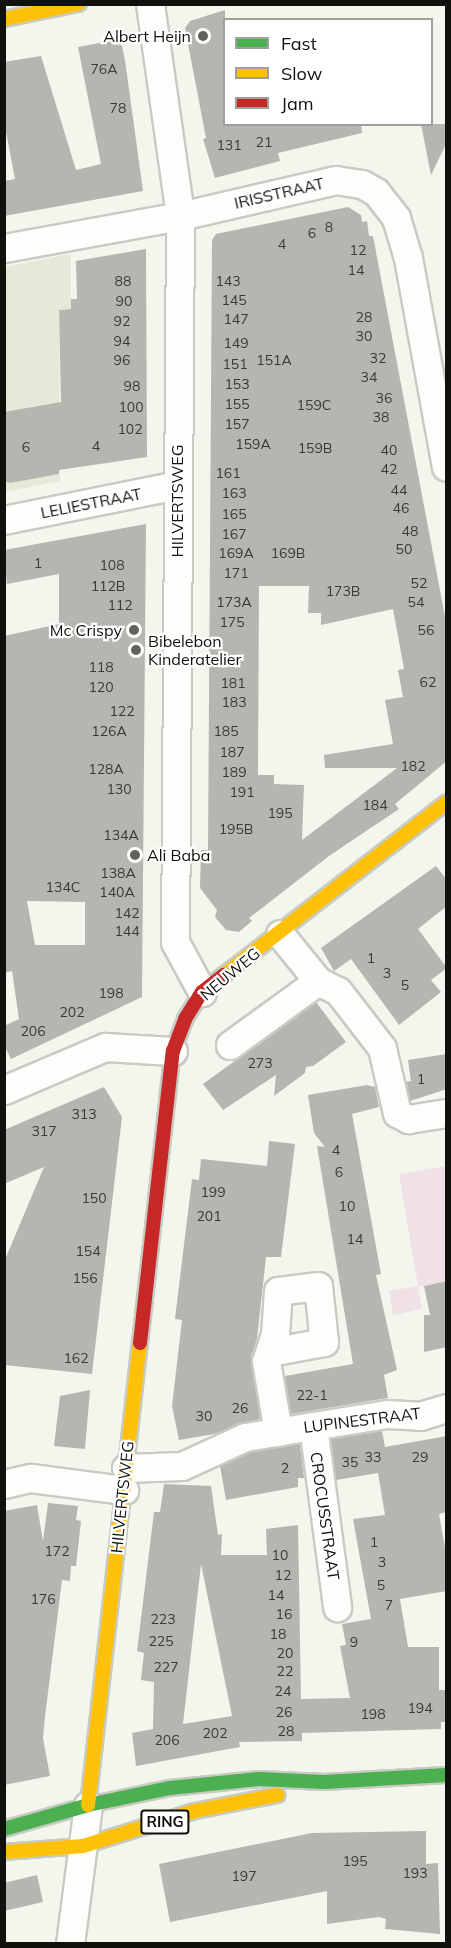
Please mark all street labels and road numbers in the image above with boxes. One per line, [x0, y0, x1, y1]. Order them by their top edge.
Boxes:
street label: IRISSTRAAT [232, 173, 326, 213]
street label: HILVERTSWEG [167, 445, 187, 557]
street label: LELIESTRAAT [39, 484, 143, 522]
street label: NEUWEG [196, 944, 264, 1004]
street label: LUPINESTRAAT [302, 1403, 422, 1437]
street label: HILVERTSWEG [107, 1440, 137, 1554]
street label: CROCUSSTRAAT [307, 1451, 343, 1581]
road number: RING [140, 1810, 190, 1834]

